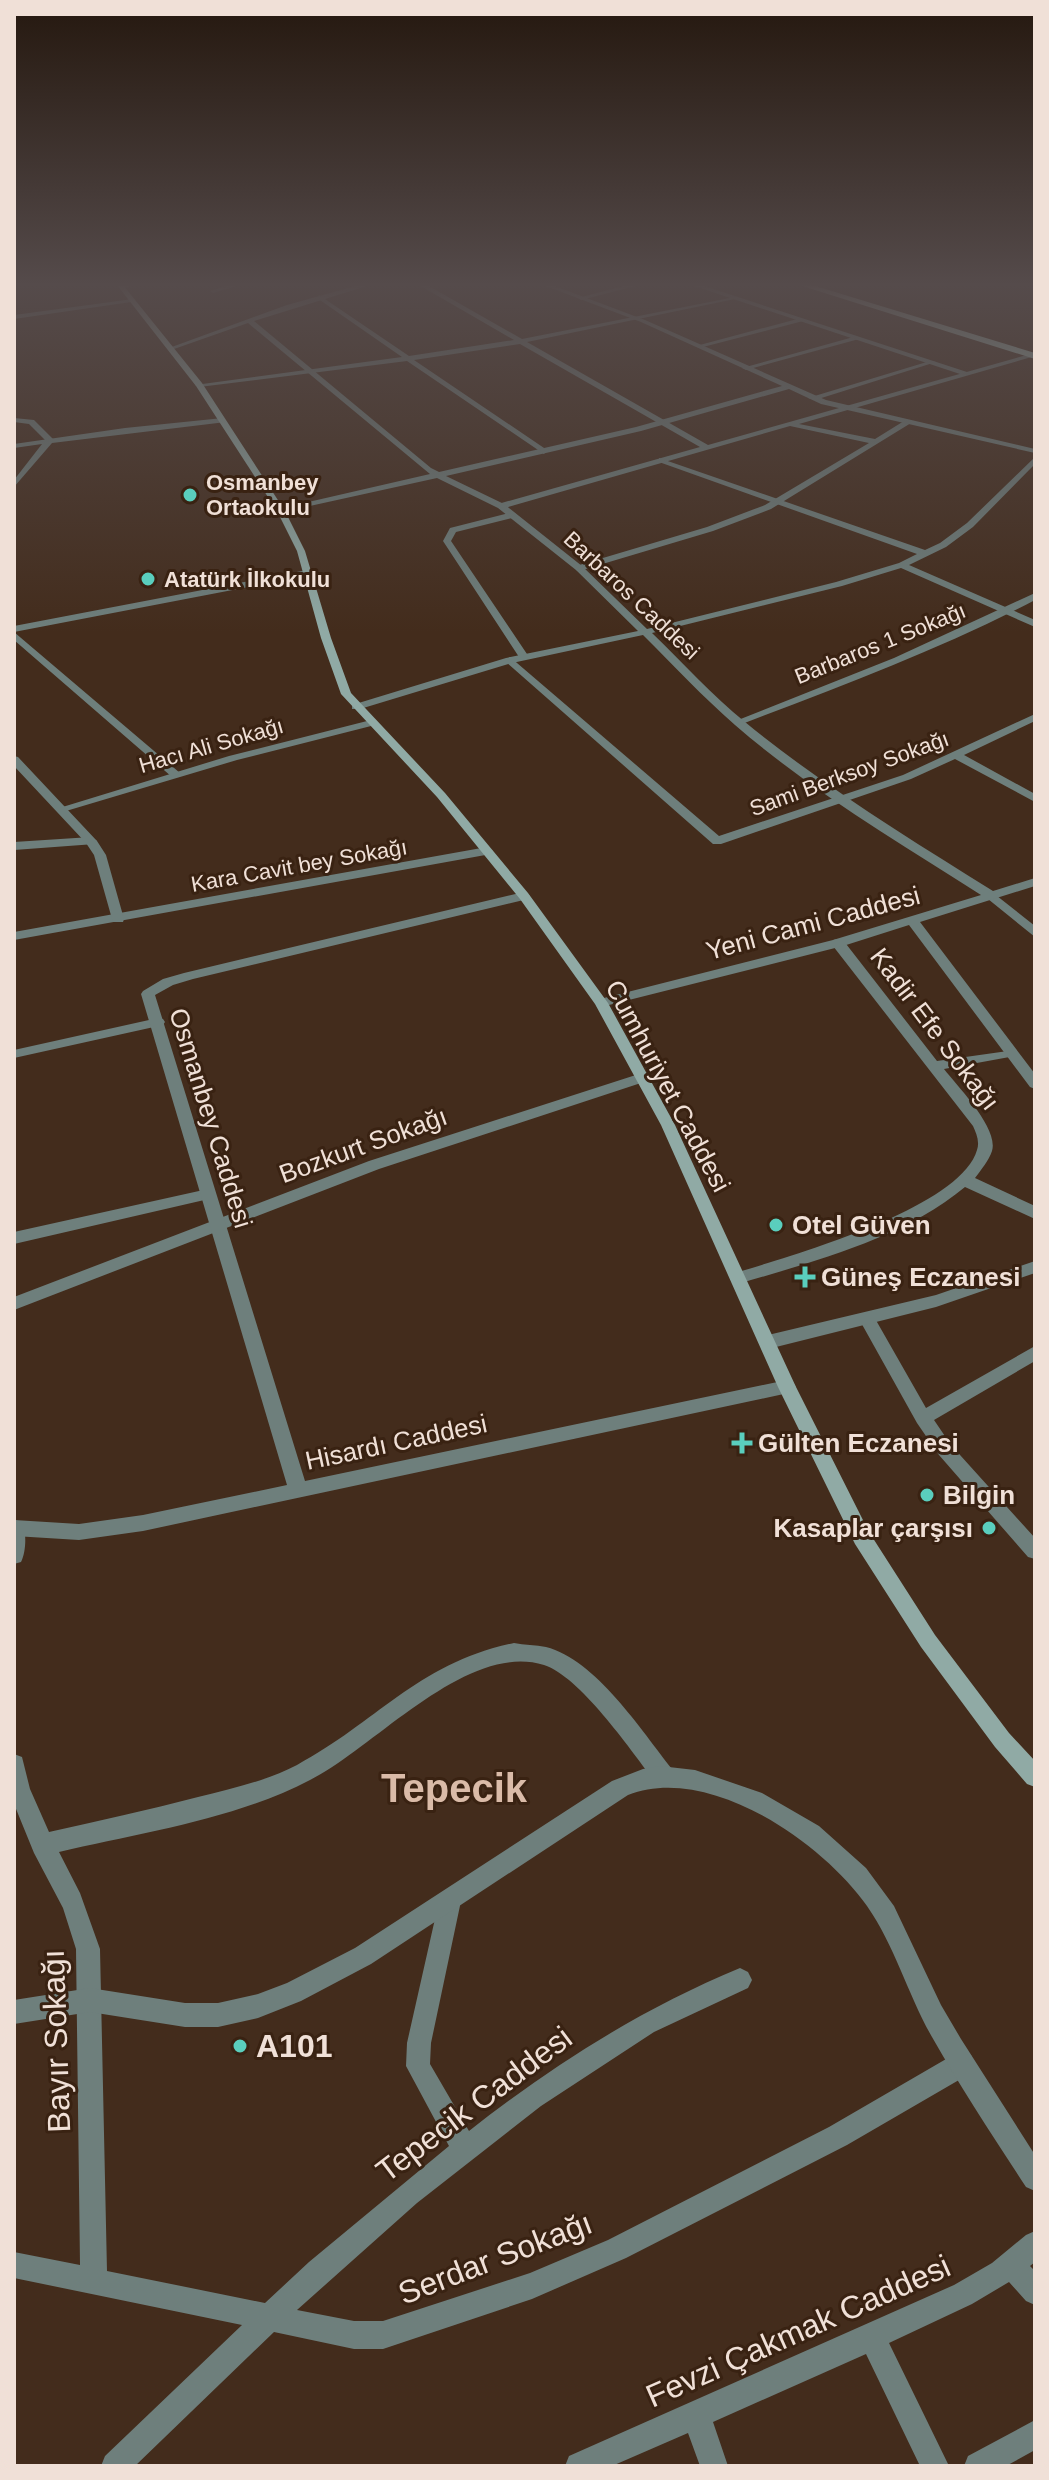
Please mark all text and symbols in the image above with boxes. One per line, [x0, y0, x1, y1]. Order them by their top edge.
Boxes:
place label: Osmanbey Ortaokulu [206, 470, 319, 520]
marker: Osmanbey Ortaokulu [181, 486, 199, 504]
street label: Barbaros Caddesi [559, 526, 705, 665]
place label: Atatürk İlkokulu [164, 567, 330, 592]
marker: Atatürk İlkokulu [139, 570, 157, 588]
street label: Barbaros 1 Sokağı [791, 598, 969, 689]
street label: Hacı Ali Sokağı [136, 713, 286, 778]
street label: Sami Berksoy Sokağı [746, 726, 952, 821]
street label: Kara Cavit bey Sokağı [189, 834, 409, 897]
street label: Yeni Cami Caddesi [703, 880, 923, 966]
street label: Kadir Efe Sokağı [864, 942, 1006, 1116]
street label: Cumhuriyet Caddesi [599, 975, 737, 1197]
street label: Osmanbey Caddesi [163, 1004, 259, 1232]
street label: Bozkurt Sokağı [275, 1101, 451, 1189]
place label: Otel Güven [792, 1210, 931, 1240]
marker: Otel Güven [767, 1216, 785, 1234]
place label: Güneş Eczanesi [821, 1262, 1020, 1292]
marker: Güneş Eczanesi [796, 1268, 814, 1286]
street label: Hisardı Caddesi [302, 1408, 490, 1476]
place label: Gülten Eczanesi [758, 1428, 959, 1458]
marker: Gülten Eczanesi [733, 1434, 751, 1452]
place label: Bilgin [943, 1480, 1015, 1510]
marker: Bilgin [918, 1486, 936, 1504]
place label: Kasaplar çarşısı [774, 1513, 973, 1543]
marker: Kasaplar çarşısı [980, 1519, 998, 1537]
district label: Tepecik [381, 1766, 528, 1810]
street label: Bayır Sokağı [35, 1949, 77, 2133]
street label: Tepecik Caddesi [369, 2019, 579, 2189]
place label: A101 [256, 2028, 333, 2064]
marker: A101 [231, 2037, 249, 2055]
street label: Serdar Sokağı [393, 2205, 597, 2311]
street label: Fevzi Çakmak Caddesi [640, 2248, 956, 2414]

